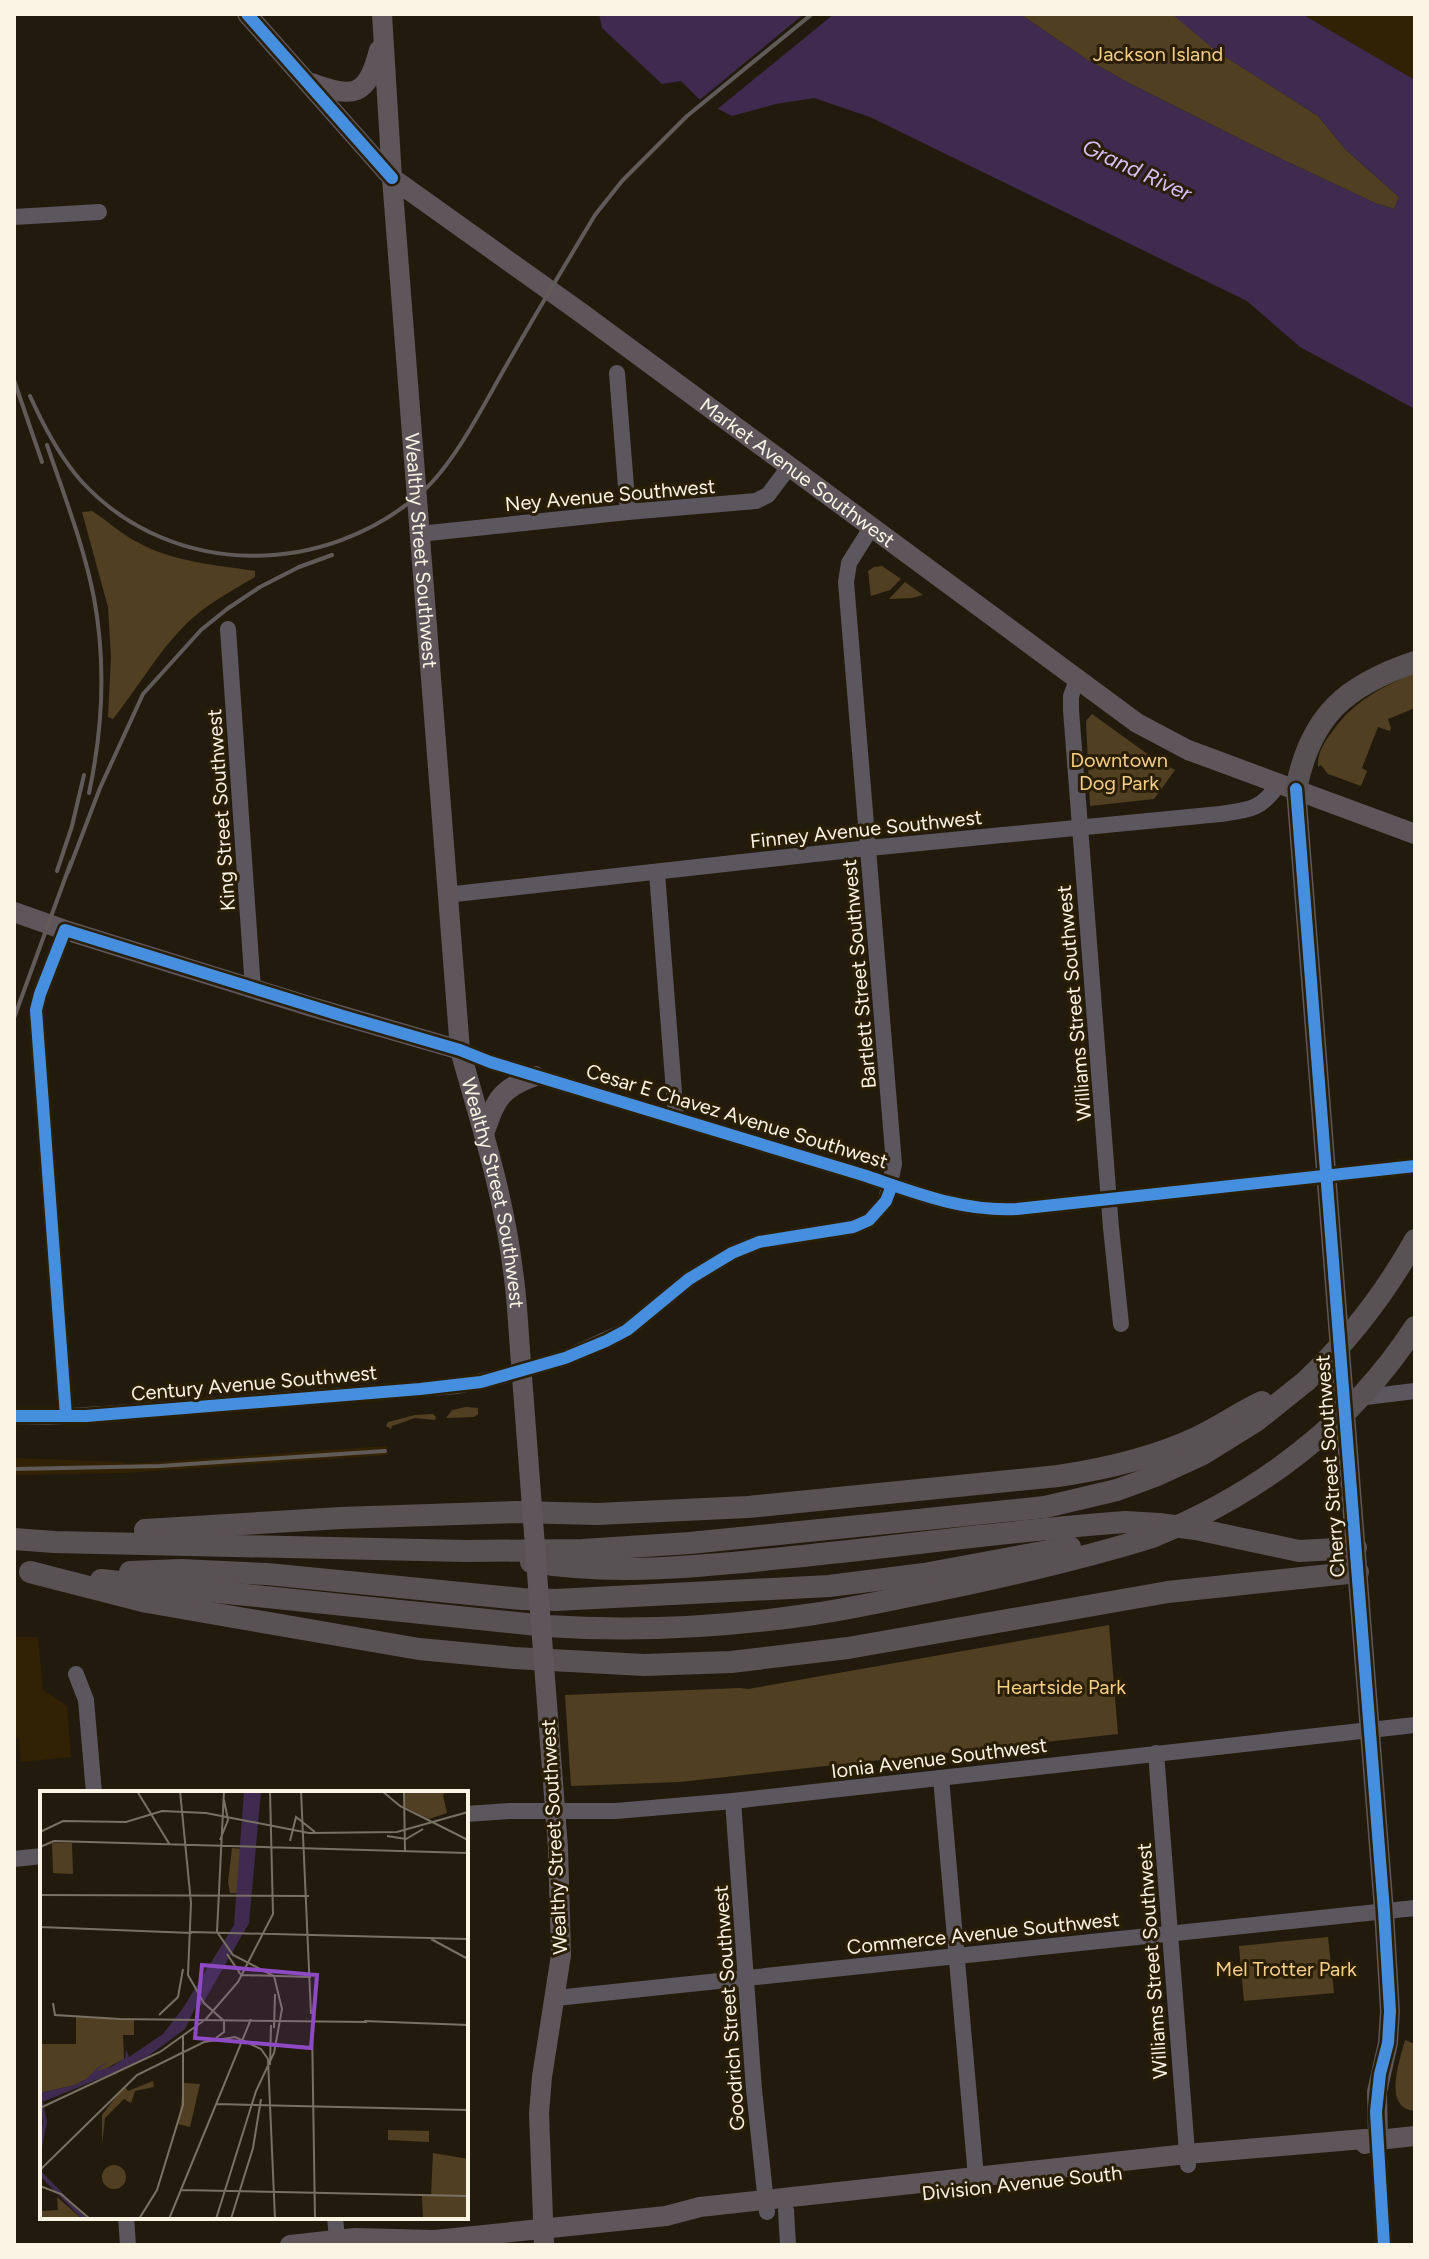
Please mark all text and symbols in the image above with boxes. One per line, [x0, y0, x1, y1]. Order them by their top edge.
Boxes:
park label: Jackson Island [1093, 42, 1223, 66]
water label: Grand River [1078, 133, 1197, 208]
street label: Market Avenue Southwest [695, 393, 900, 552]
street label: Wealthy Street Southwest [400, 432, 442, 669]
street label: Ney Avenue Southwest [504, 474, 716, 516]
street label: King Street Southwest [202, 708, 240, 912]
park label: Downtown Dog Park [1070, 748, 1168, 795]
street label: Finney Avenue Southwest [749, 805, 983, 853]
street label: Bartlett Street Southwest [837, 858, 881, 1090]
street label: Williams Street Southwest [1052, 884, 1096, 1122]
street label: Cesar E Chavez Avenue Southwest [583, 1059, 891, 1173]
street label: Wealthy Street Southwest [456, 1075, 529, 1309]
street label: Cherry Street Southwest [1310, 1354, 1350, 1578]
street label: Century Avenue Southwest [130, 1360, 378, 1406]
park label: Heartside Park [996, 1675, 1126, 1699]
street label: Wealthy Street Southwest [536, 1719, 572, 1955]
street label: Ionia Avenue Southwest [830, 1733, 1048, 1783]
inset map [40, 1791, 468, 2219]
street label: Williams Street Southwest [1132, 1842, 1172, 2080]
street label: Goodrich Street Southwest [708, 1884, 750, 2132]
street label: Commerce Avenue Southwest [846, 1907, 1120, 1959]
park label: Mel Trotter Park [1215, 1957, 1357, 1981]
street label: Division Avenue South [921, 2161, 1123, 2205]

